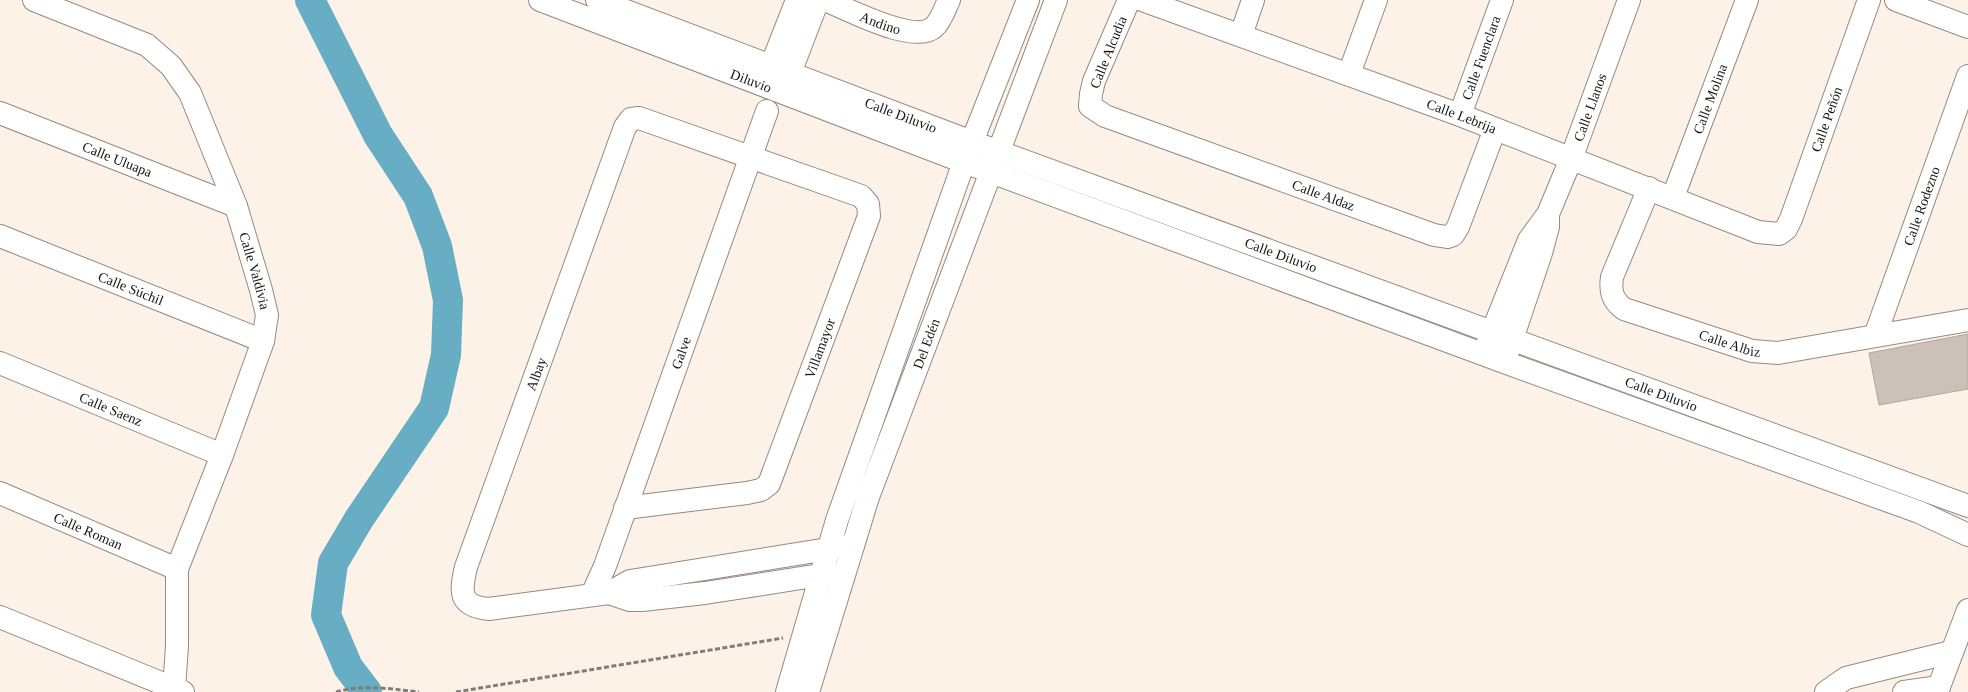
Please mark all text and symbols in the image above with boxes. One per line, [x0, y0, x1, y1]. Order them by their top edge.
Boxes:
street label: Andino [858, 9, 902, 37]
street label: Calle Alcudia [1087, 13, 1130, 91]
street label: Calle Fuenclara [1459, 13, 1504, 102]
street label: Calle Molina [1690, 61, 1731, 136]
street label: Diluvio [728, 66, 774, 96]
street label: Calle Llanos [1571, 71, 1610, 143]
street label: Calle Peñón [1808, 85, 1845, 154]
street label: Calle Diluvio [863, 95, 939, 136]
street label: Calle Lebrija [1424, 97, 1499, 137]
street label: Calle Uluapa [80, 139, 155, 180]
street label: Calle Rodezno [1901, 165, 1943, 248]
street label: Calle Aldaz [1290, 177, 1357, 214]
street label: Calle Valdivia [236, 231, 273, 312]
street label: Calle Diluvio [1243, 235, 1319, 275]
street label: Calle Súchil [96, 269, 166, 309]
street label: Villamayor [802, 316, 838, 381]
street label: Del Edén [910, 317, 943, 371]
street label: Calle Albiz [1697, 327, 1761, 360]
street label: Galve [669, 335, 694, 371]
street label: Albay [524, 356, 549, 393]
street label: Calle Diluvio [1623, 374, 1699, 414]
street label: Calle Saenz [77, 390, 144, 429]
street label: Calle Roman [51, 510, 125, 553]

